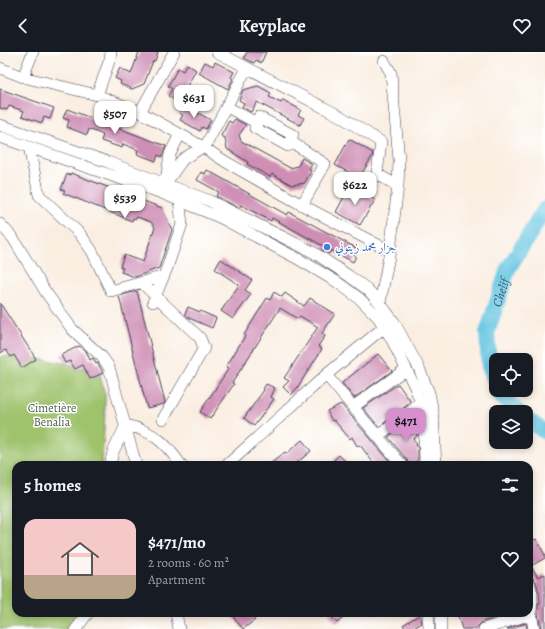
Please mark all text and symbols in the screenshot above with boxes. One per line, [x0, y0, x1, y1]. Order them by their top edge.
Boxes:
text: Keyplace [239, 14, 306, 38]
icon: back [12, 15, 34, 37]
icon: heart [511, 15, 533, 37]
pin: $631 [170, 85, 218, 119]
text: $631 [183, 89, 205, 106]
pin: $507 [91, 101, 139, 135]
text: $507 [103, 105, 127, 122]
pin: $622 [331, 172, 379, 206]
text: $622 [343, 176, 367, 193]
pin: $539 [101, 185, 149, 219]
text: $539 [113, 189, 137, 206]
place label: جزار محمد زيتوني [335, 239, 396, 257]
marker: جزار محمد زيتوني [322, 242, 332, 252]
water label: Chelif [488, 274, 514, 309]
map controls [489, 353, 533, 449]
button: locate [489, 353, 533, 397]
park label: Cimetière Benalia [28, 400, 76, 430]
button: layers [489, 405, 533, 449]
pin: $471 [382, 408, 430, 442]
text: $471 [395, 412, 417, 429]
text: 5 homes [24, 474, 81, 497]
icon: filters [499, 474, 521, 496]
text: $471/mo [148, 531, 206, 554]
icon: home [56, 535, 104, 583]
icon: heart [499, 548, 521, 570]
text: 2 rooms · 60 m² [148, 554, 229, 571]
text: Apartment [148, 571, 206, 588]

